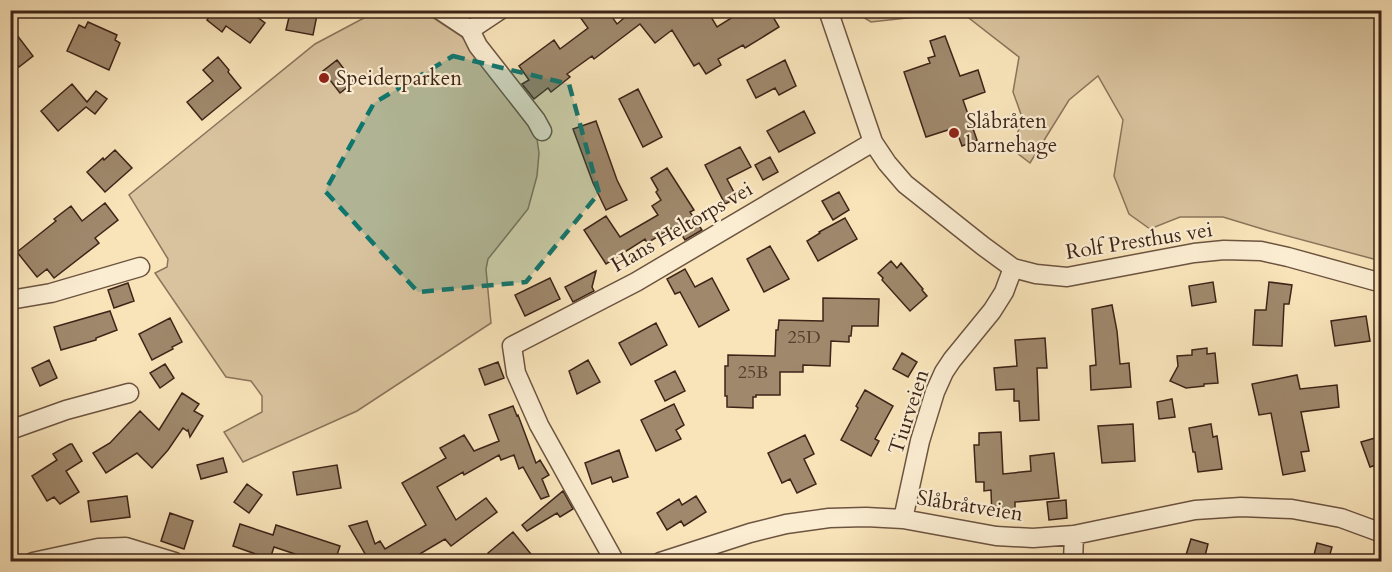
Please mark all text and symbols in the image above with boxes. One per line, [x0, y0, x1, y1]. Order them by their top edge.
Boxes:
place label: Speiderparken [336, 64, 462, 93]
marker: Speiderparken [317, 71, 331, 85]
place label: Slåbråten barnehage [966, 107, 1057, 160]
marker: Slåbråten barnehage [947, 126, 961, 140]
street label: Hans Heltorps vei [606, 175, 758, 279]
street label: Rolf Presthus vei [1063, 215, 1215, 267]
house number: 25D [787, 325, 821, 350]
house number: 25B [738, 360, 768, 385]
street label: Tiurveien [882, 366, 936, 458]
street label: Slåbråtveien [915, 483, 1025, 529]

